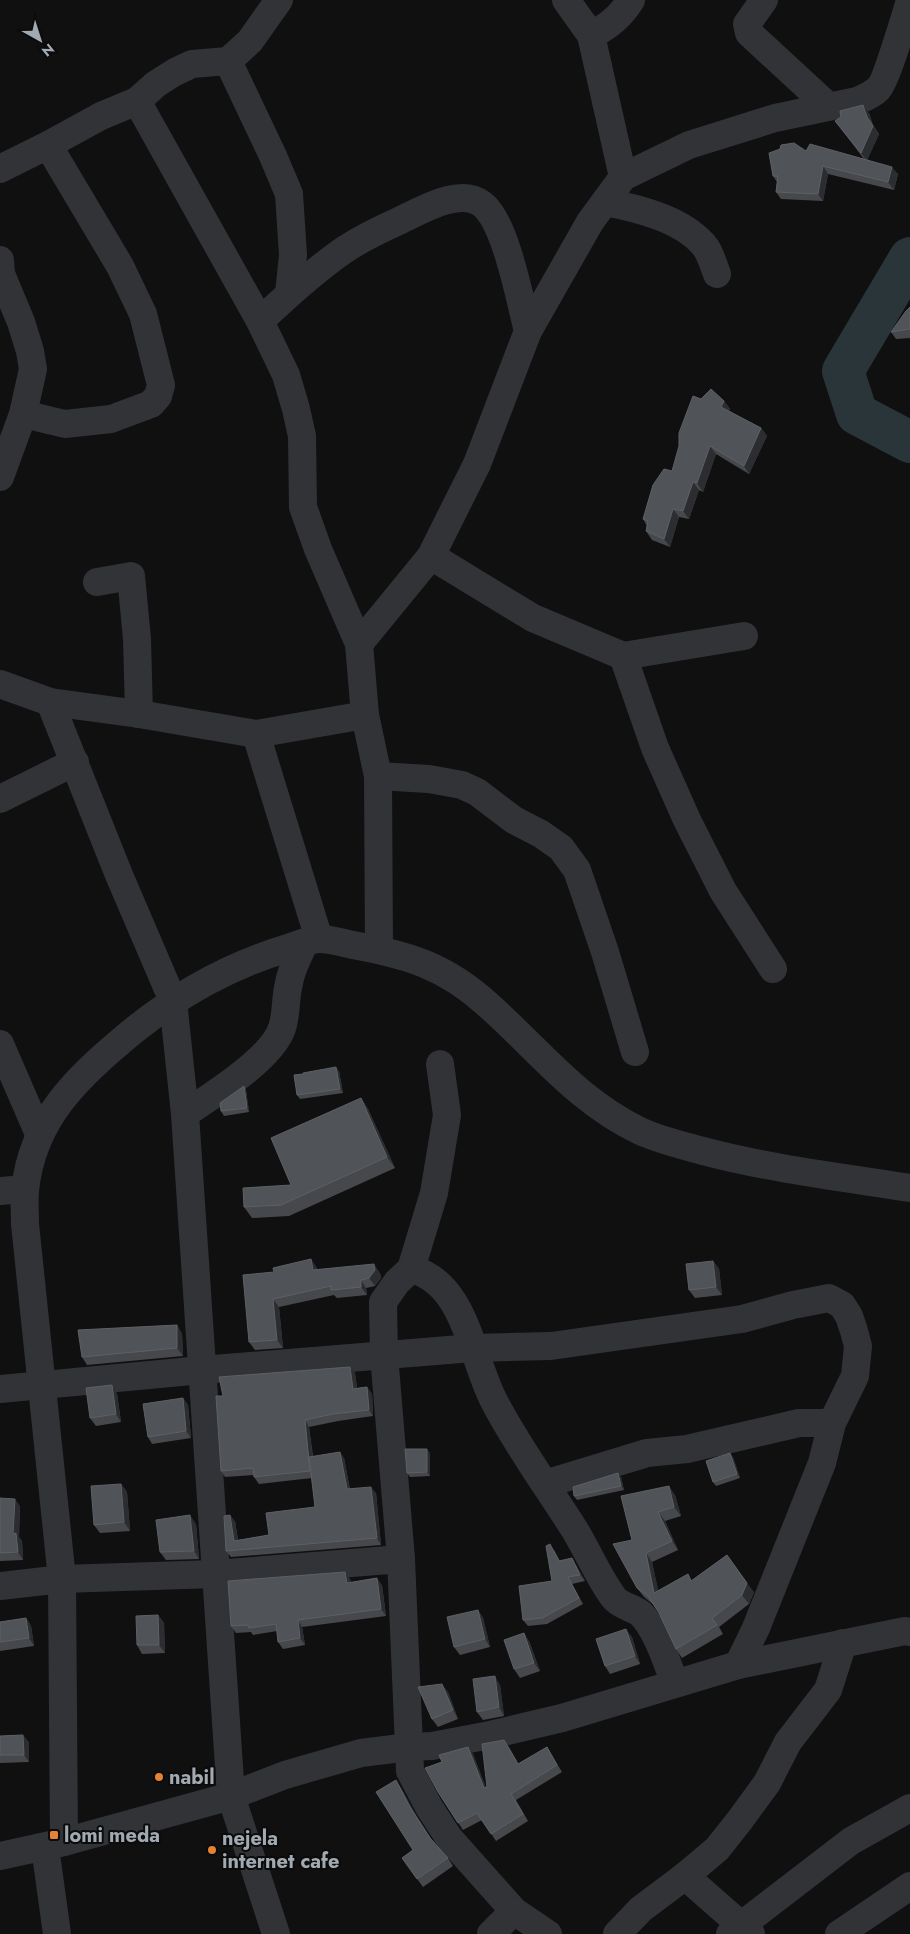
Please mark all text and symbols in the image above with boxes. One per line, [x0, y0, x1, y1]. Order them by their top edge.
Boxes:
north arrow [15, 15, 65, 65]
text: N [38, 39, 59, 61]
place label: nabil [169, 1763, 215, 1792]
marker: nabil [153, 1771, 165, 1783]
place label: lomi meda [64, 1821, 160, 1850]
place label: nejela internet cafe [222, 1824, 339, 1876]
marker: lomi meda [48, 1829, 60, 1841]
marker: nejela internet cafe [206, 1844, 218, 1856]

